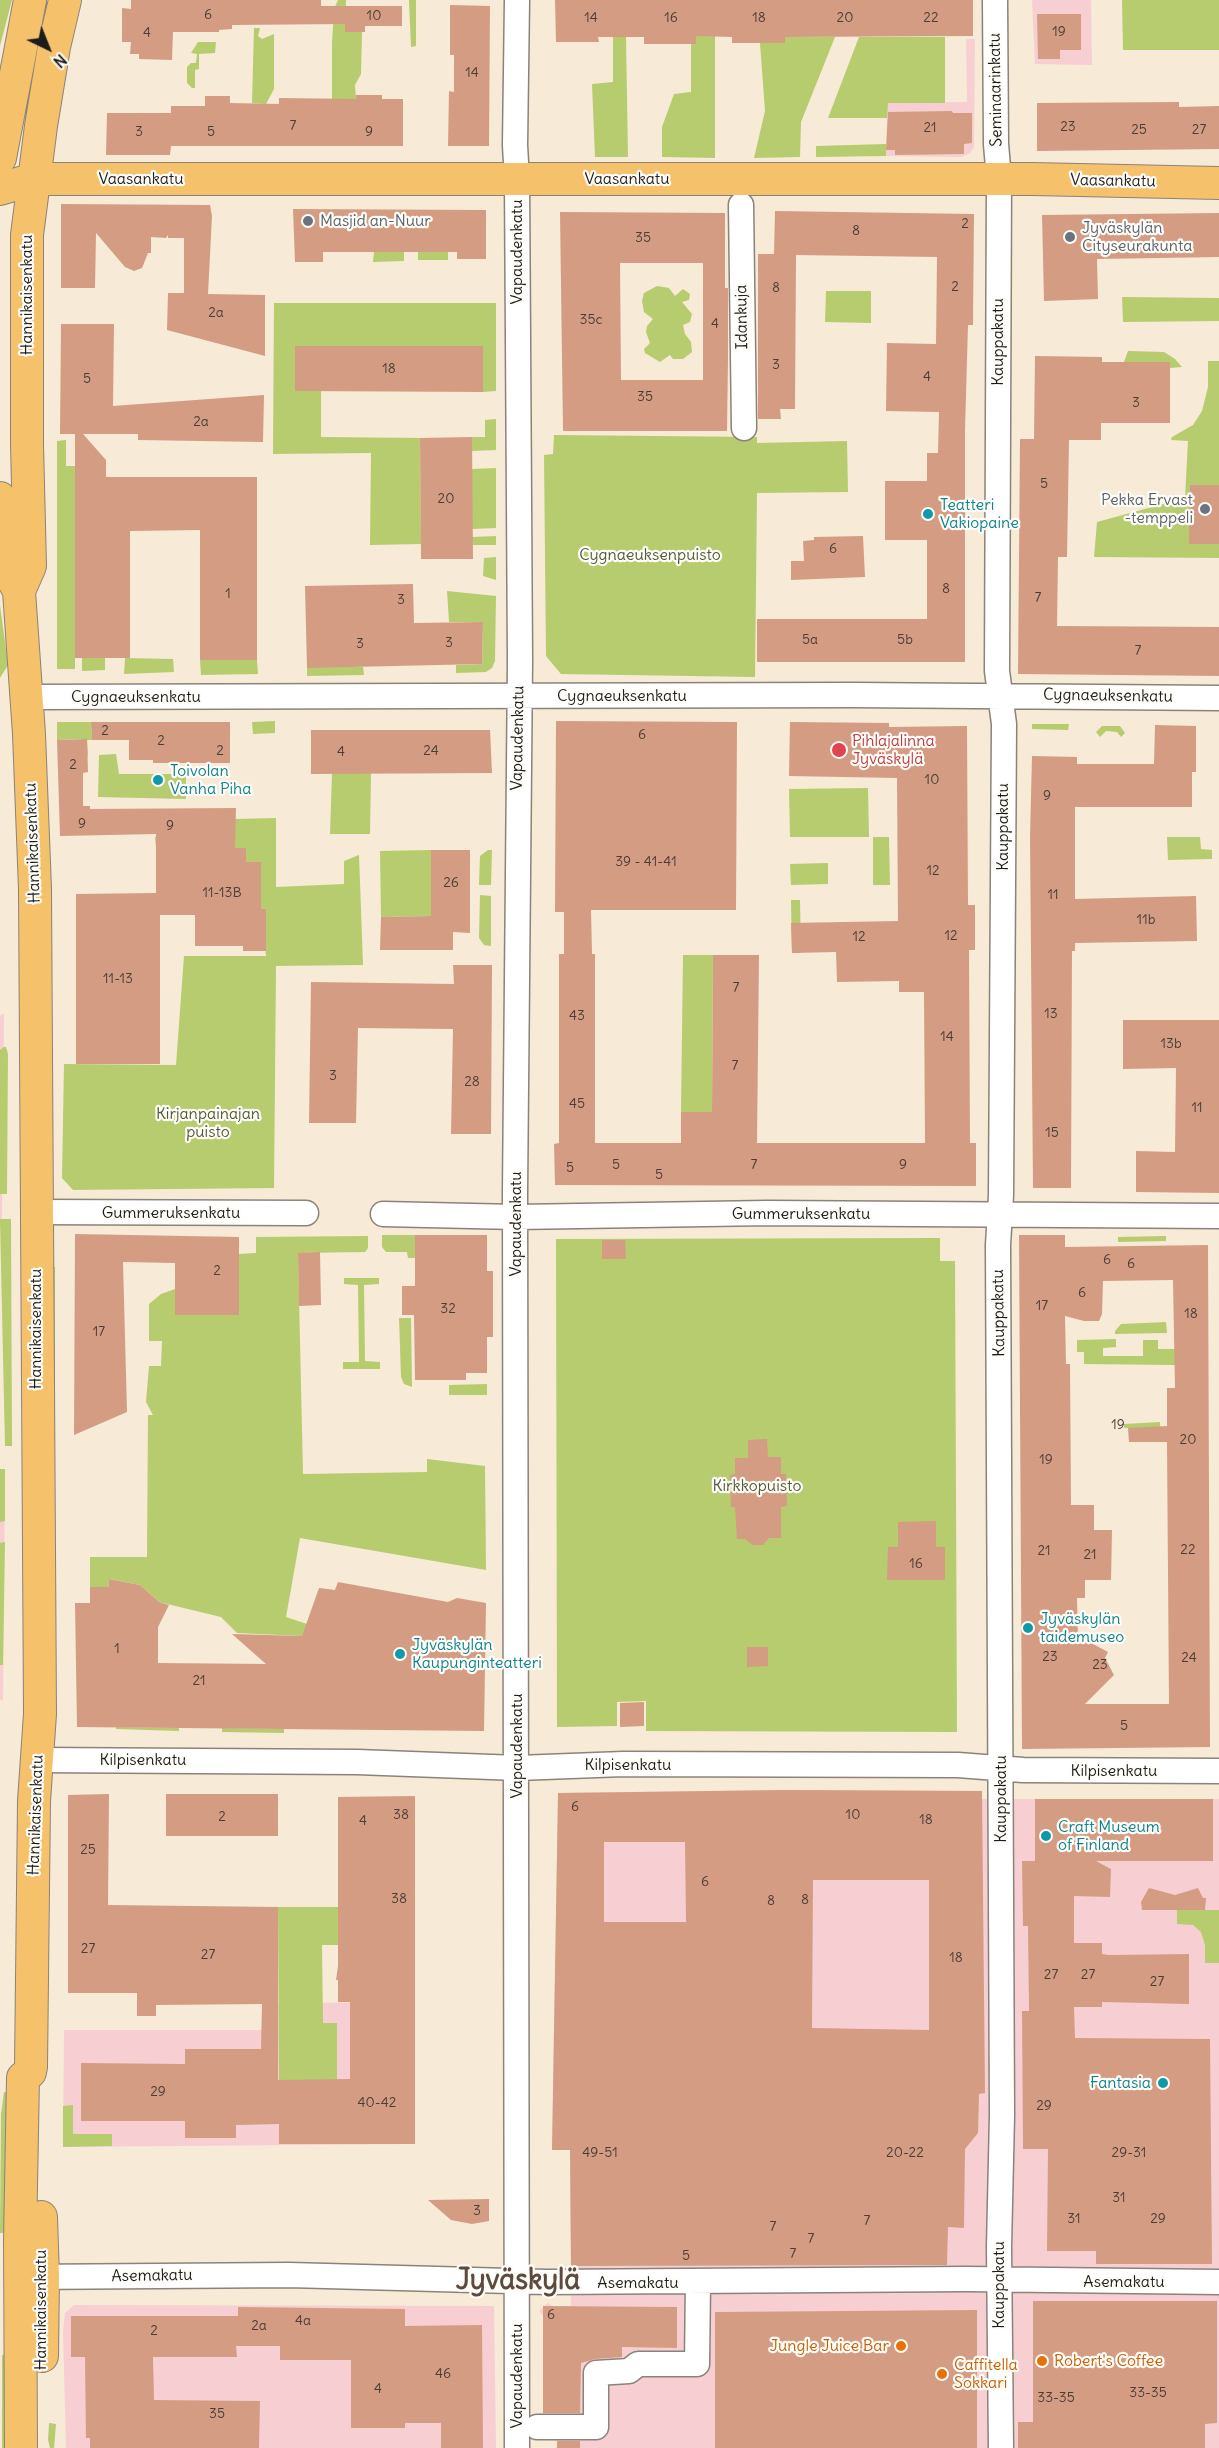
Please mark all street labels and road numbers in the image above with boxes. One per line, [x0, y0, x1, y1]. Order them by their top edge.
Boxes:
street label: Seminaarinkatu [985, 33, 1007, 147]
street label: Vaasankatu [98, 169, 184, 189]
street label: Vaasankatu [584, 169, 670, 189]
street label: Vaasankatu [1070, 171, 1156, 191]
street label: Vapaudenkatu [507, 199, 527, 305]
street label: Hannikaisenkatu [17, 235, 37, 355]
street label: Idankuja [732, 284, 752, 350]
street label: Kauppakatu [988, 298, 1008, 386]
street label: Vapaudenkatu [507, 685, 529, 791]
street label: Cygnaeuksenkatu [1043, 685, 1173, 707]
street label: Cygnaeuksenkatu [557, 686, 687, 706]
street label: Cygnaeuksenkatu [71, 687, 201, 707]
street label: Hannikaisenkatu [21, 782, 45, 904]
street label: Kauppakatu [993, 783, 1013, 871]
street label: Vapaudenkatu [506, 1171, 526, 1277]
street label: Gummeruksenkatu [102, 1203, 240, 1223]
street label: Gummeruksenkatu [732, 1204, 870, 1224]
street label: Hannikaisenkatu [26, 1269, 46, 1389]
street label: Kauppakatu [989, 1269, 1009, 1357]
street label: Vapaudenkatu [507, 1693, 527, 1799]
street label: Kilpisenkatu [100, 1750, 186, 1770]
street label: Hannikaisenkatu [24, 1754, 48, 1876]
street label: Kilpisenkatu [585, 1755, 671, 1775]
street label: Kauppakatu [991, 1755, 1011, 1843]
street label: Kilpisenkatu [1071, 1761, 1157, 1781]
street label: Kauppakatu [989, 2241, 1009, 2329]
street label: Hannikaisenkatu [31, 2250, 51, 2370]
street label: Asemakatu [111, 2266, 193, 2286]
street label: Asemakatu [1083, 2272, 1165, 2292]
street label: Asemakatu [597, 2273, 679, 2293]
street label: Vapaudenkatu [507, 2323, 527, 2429]

